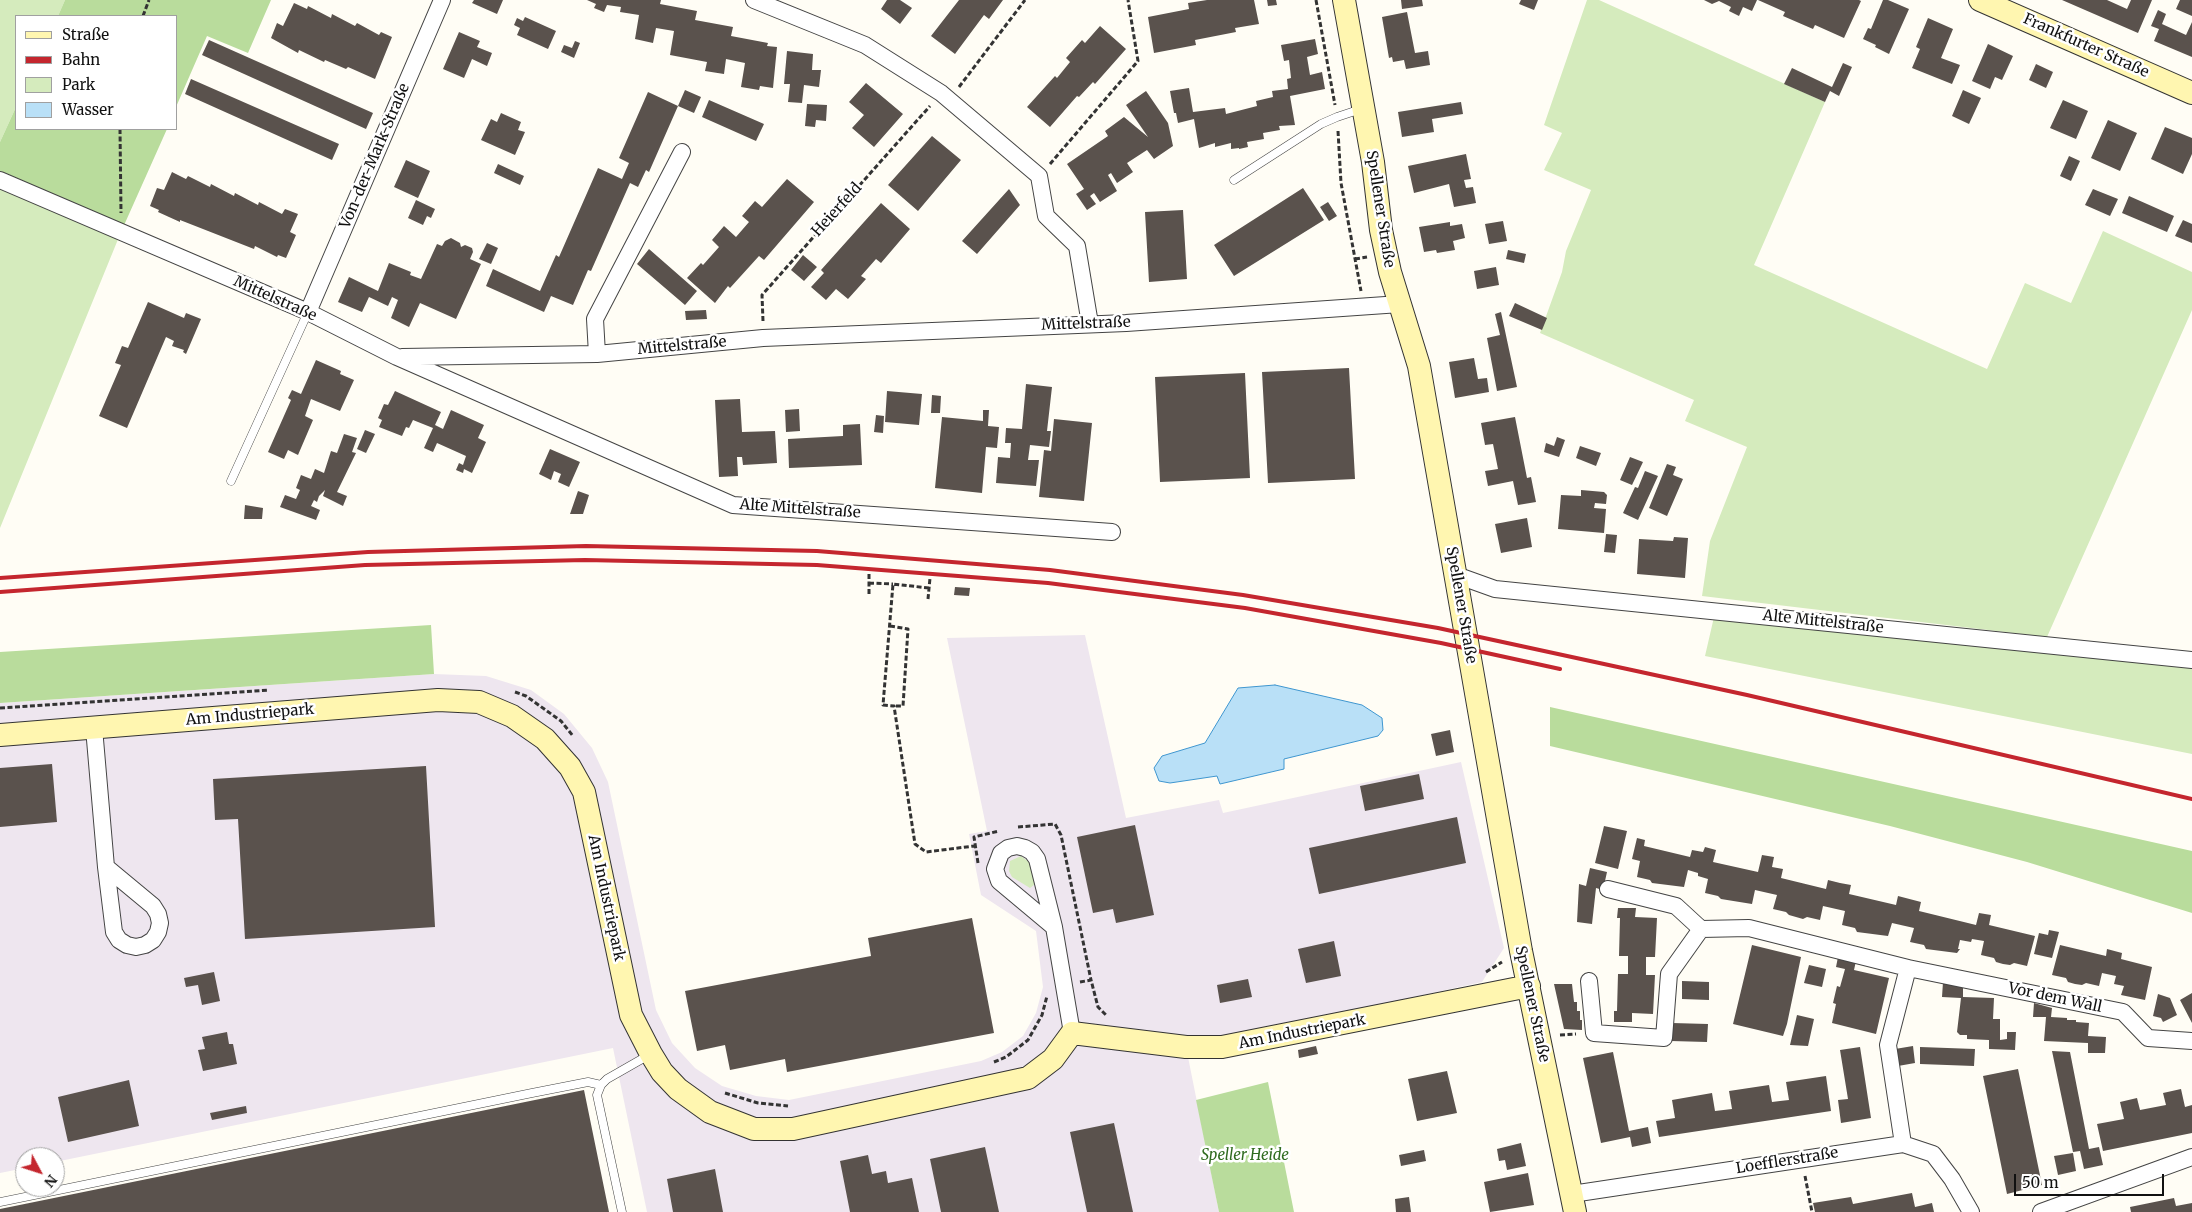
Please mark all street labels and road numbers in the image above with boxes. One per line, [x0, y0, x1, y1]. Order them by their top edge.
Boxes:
street label: Frankfurter Straße [2020, 10, 2152, 82]
street label: Von-der-Mark-Straße [336, 81, 414, 231]
street label: Spellener Straße [1362, 149, 1398, 269]
street label: Heierfeld [808, 179, 866, 241]
street label: Mittelstraße [231, 273, 319, 325]
street label: Mittelstraße [1041, 313, 1131, 335]
street label: Mittelstraße [637, 333, 727, 359]
street label: Alte Mittelstraße [739, 496, 861, 522]
street label: Spellener Straße [1442, 545, 1480, 665]
street label: Alte Mittelstraße [1762, 607, 1884, 637]
street label: Am Industriepark [185, 700, 315, 730]
street label: Am Industriepark [584, 833, 628, 963]
street label: Spellener Straße [1511, 944, 1553, 1064]
street label: Vor dem Wall [2007, 979, 2103, 1017]
street label: Am Industriepark [1237, 1011, 1367, 1053]
street label: Loefflerstraße [1735, 1144, 1839, 1178]

